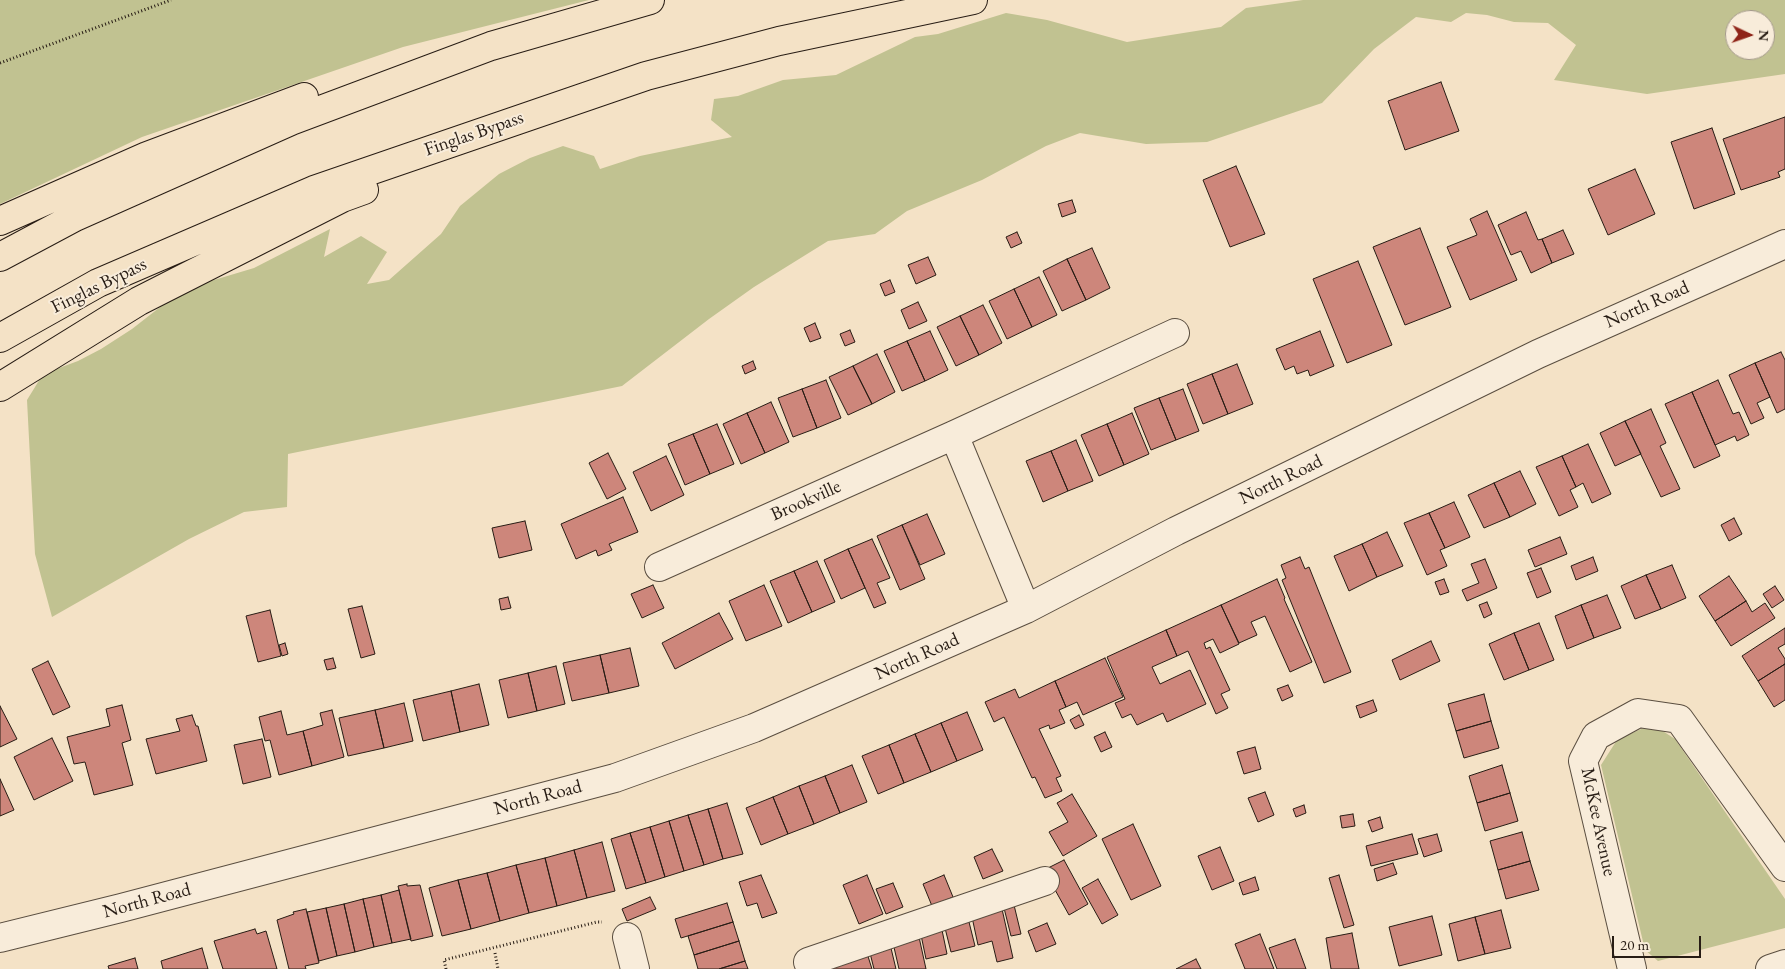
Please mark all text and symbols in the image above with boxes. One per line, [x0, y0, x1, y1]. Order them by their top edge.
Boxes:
north arrow [1725, 10, 1775, 60]
text: N [1755, 30, 1773, 42]
street label: Finglas Bypass [421, 106, 527, 162]
street label: Finglas Bypass [47, 253, 151, 319]
street label: North Road [1601, 276, 1693, 334]
street label: North Road [1236, 450, 1326, 510]
street label: Brookville [767, 475, 845, 527]
street label: North Road [871, 628, 963, 686]
street label: McKee Avenue [1575, 766, 1621, 878]
street label: North Road [492, 775, 584, 821]
street label: North Road [101, 878, 193, 924]
scale bar [1615, 926, 1704, 958]
text: 20 m [1620, 935, 1649, 954]

